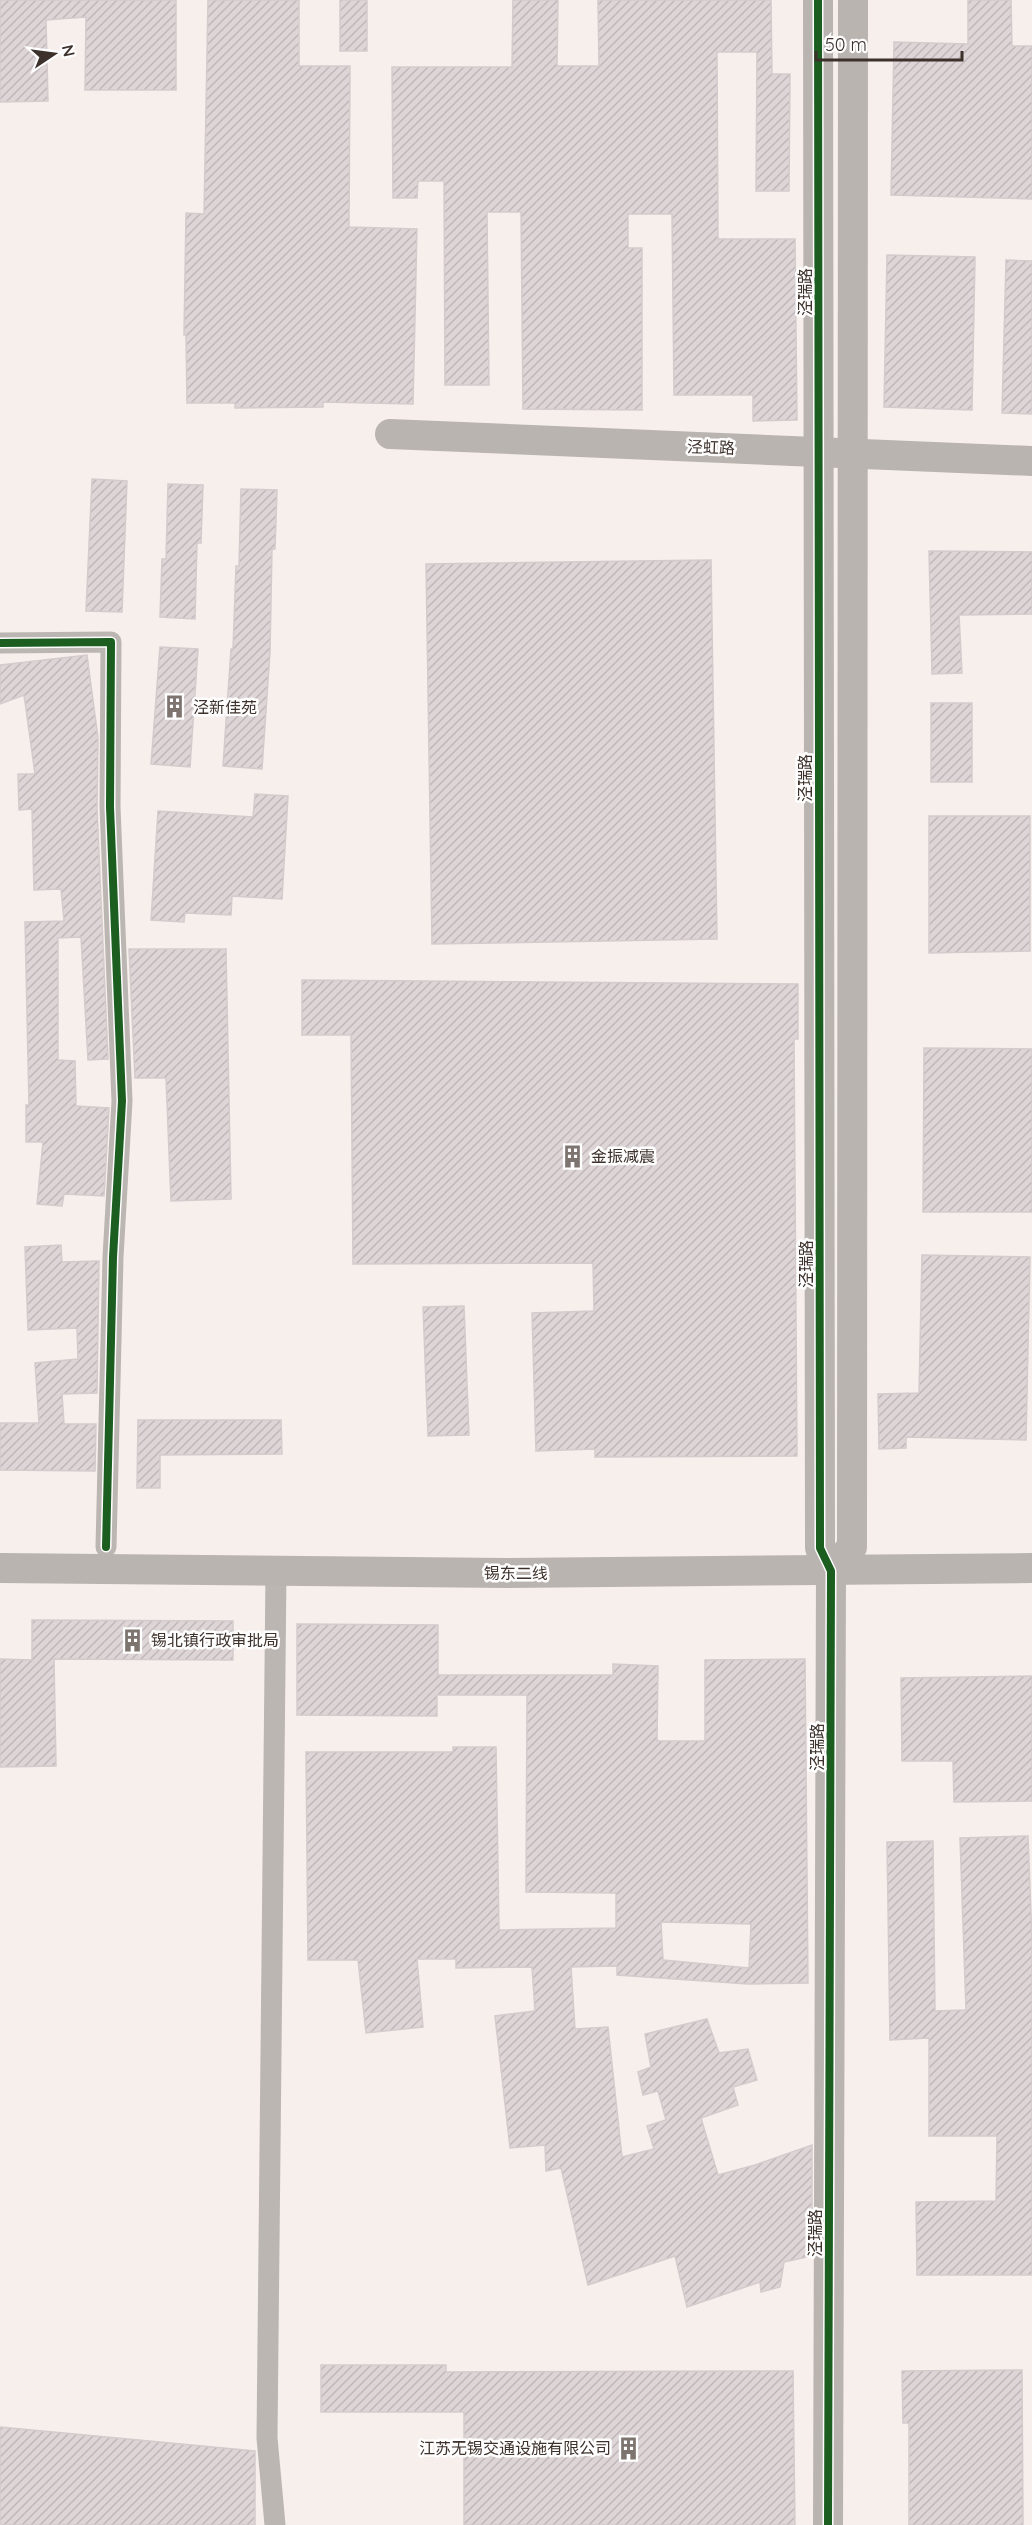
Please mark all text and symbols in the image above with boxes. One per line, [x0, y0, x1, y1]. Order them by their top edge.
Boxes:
north arrow [24, 24, 84, 84]
scale bar [816, 24, 962, 62]
text: 50 m [825, 33, 867, 56]
text: N [58, 43, 80, 59]
street label: 泾瑞路 [795, 268, 815, 316]
street label: 泾虹路 [687, 436, 735, 458]
building icon: 泾新佳苑 [162, 694, 188, 720]
place label: 泾新佳苑 [193, 697, 257, 717]
street label: 泾瑞路 [795, 754, 815, 802]
building icon: 金振减震 [560, 1143, 586, 1169]
place label: 金振减震 [591, 1146, 655, 1166]
street label: 泾瑞路 [796, 1240, 816, 1288]
street label: 锡东二线 [484, 1563, 548, 1583]
building icon: 锡北镇行政审批局 [120, 1627, 146, 1653]
place label: 锡北镇行政审批局 [151, 1630, 279, 1650]
street label: 泾瑞路 [807, 1723, 827, 1771]
street label: 泾瑞路 [805, 2209, 825, 2257]
building icon: 江苏无锡交通设施有限公司 [616, 2435, 642, 2461]
place label: 江苏无锡交通设施有限公司 [419, 2438, 611, 2458]

